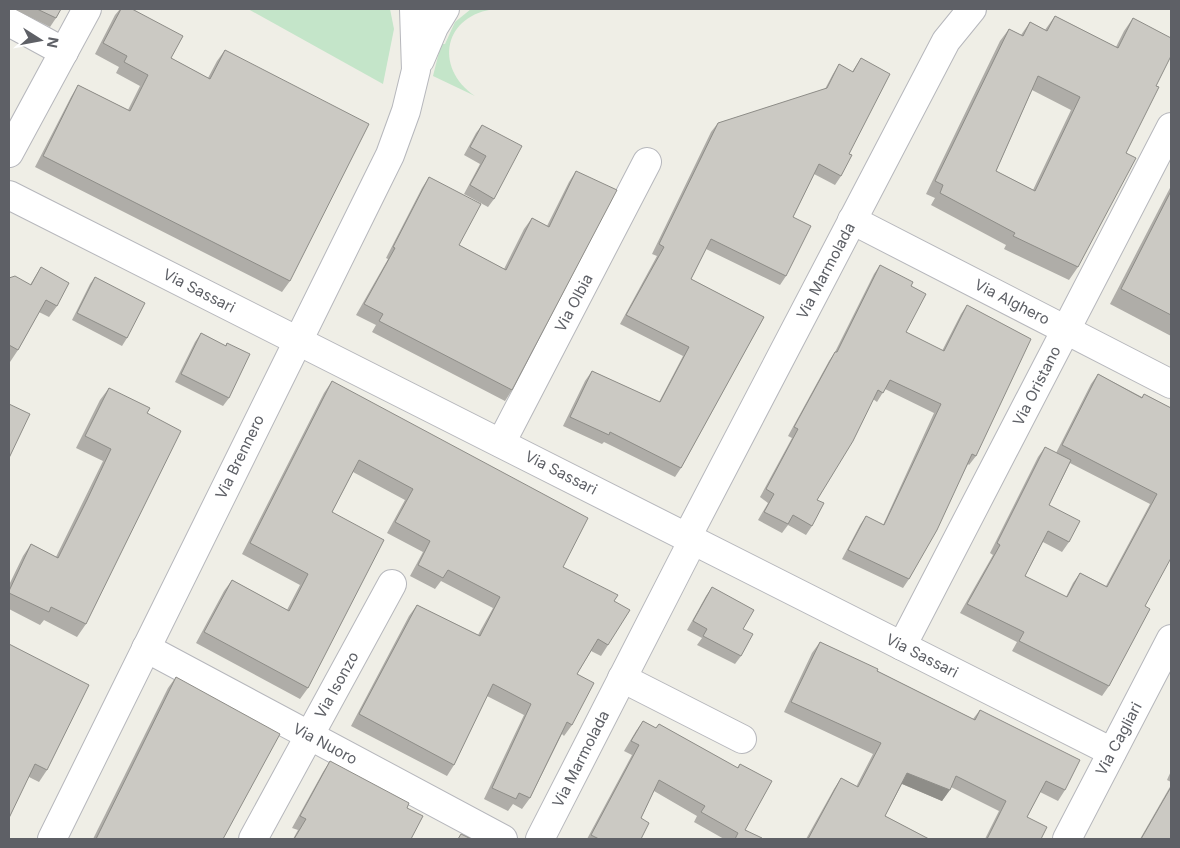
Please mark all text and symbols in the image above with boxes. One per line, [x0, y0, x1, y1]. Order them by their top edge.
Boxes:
north arrow [15, 15, 65, 65]
text: N [44, 36, 63, 49]
street label: Via Marmolada [792, 219, 859, 322]
street label: Via Sassari [160, 264, 238, 317]
street label: Via Olbia [550, 271, 597, 335]
street label: Via Alghero [971, 275, 1053, 329]
street label: Via Oristano [1008, 343, 1065, 429]
street label: Via Brennero [211, 412, 268, 502]
street label: Via Sassari [522, 446, 600, 499]
street label: Via Sassari [883, 629, 961, 682]
street label: Via Isonzo [310, 648, 363, 721]
street label: Via Cagliari [1091, 699, 1146, 779]
street label: Via Marmolada [548, 707, 613, 810]
street label: Via Nuoro [290, 719, 361, 768]

